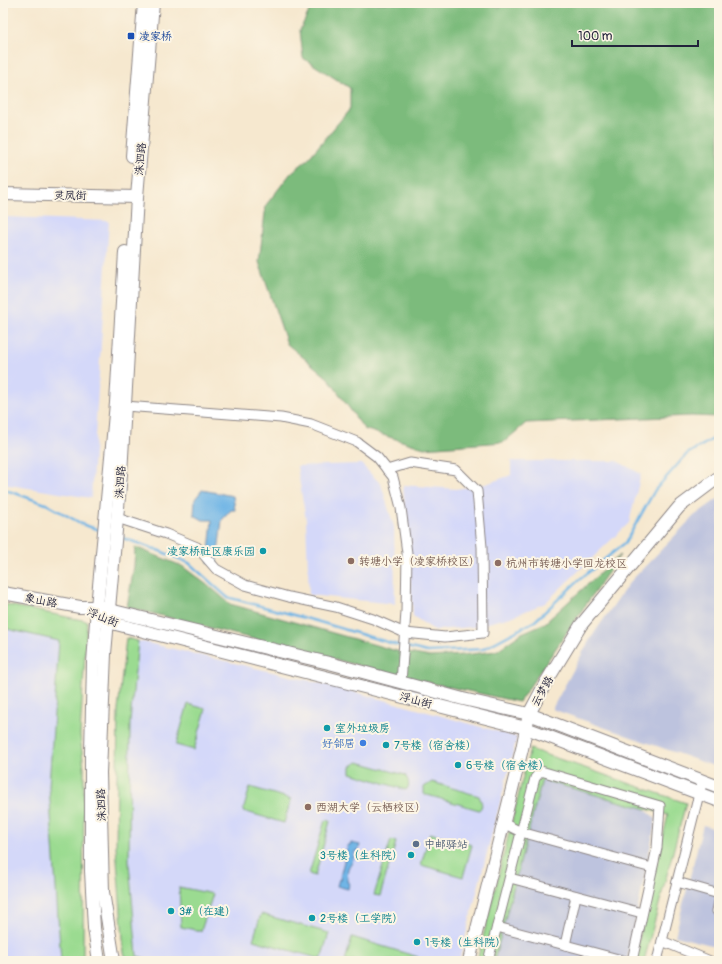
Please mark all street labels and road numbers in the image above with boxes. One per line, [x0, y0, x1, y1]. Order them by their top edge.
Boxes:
street label: 洙泗路 [133, 142, 148, 176]
street label: 灵凤街 [53, 189, 88, 202]
street label: 洙泗路 [113, 465, 128, 499]
street label: 象山路 [23, 591, 58, 610]
street label: 浮山街 [85, 605, 121, 630]
street label: 云梦路 [529, 674, 556, 709]
street label: 浮山街 [398, 690, 434, 711]
street label: 洙泗路 [94, 788, 109, 822]

